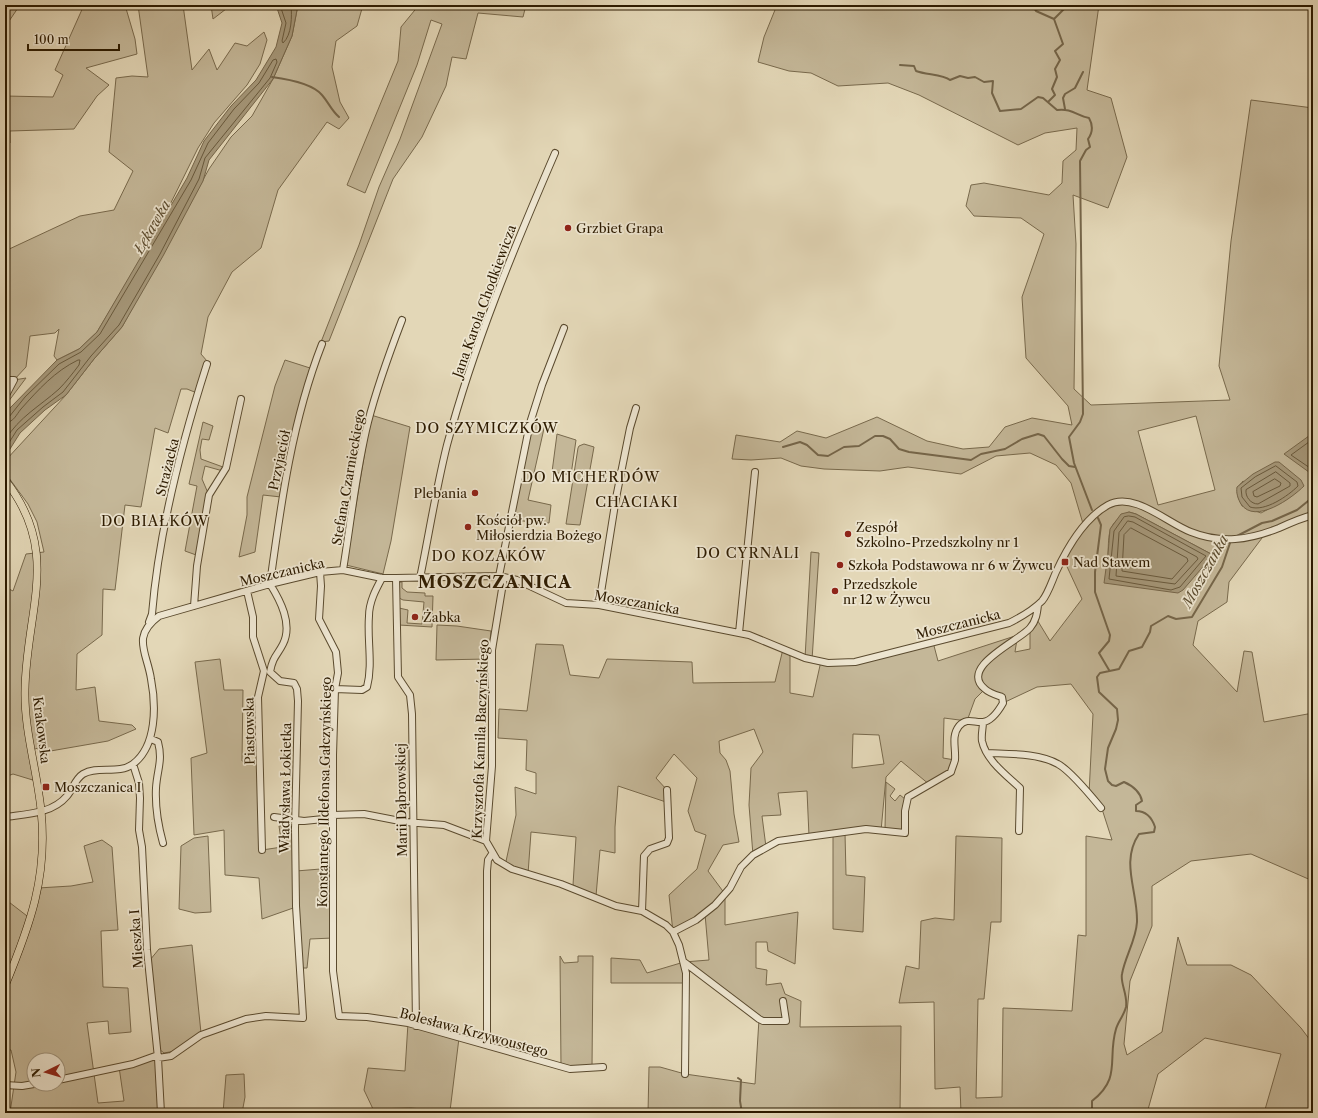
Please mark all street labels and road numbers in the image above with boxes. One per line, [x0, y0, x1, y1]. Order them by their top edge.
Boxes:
street label: Jana Karola Chodkiewicza [448, 222, 519, 382]
street label: Stefana Czarnieckiego [328, 408, 368, 546]
street label: Przyjaciół [265, 428, 293, 492]
street label: Strażacka [152, 436, 182, 498]
street label: Moszczanicka [238, 554, 326, 590]
street label: Moszczanicka [593, 587, 681, 617]
street label: Moszczanicka [914, 606, 1002, 642]
street label: Krzysztofa Kamila Baczyńskiego [469, 639, 491, 839]
street label: Konstantego Ildefonsa Gałczyńskiego [314, 677, 334, 907]
street label: Krakowska [30, 696, 54, 764]
street label: Piastowska [240, 697, 258, 765]
street label: Władysława Łokietka [276, 722, 294, 855]
street label: Marii Dąbrowskiej [392, 743, 410, 857]
street label: Mieszka I [126, 909, 146, 969]
street label: Bolesława Krzywoustego [398, 1004, 550, 1060]

